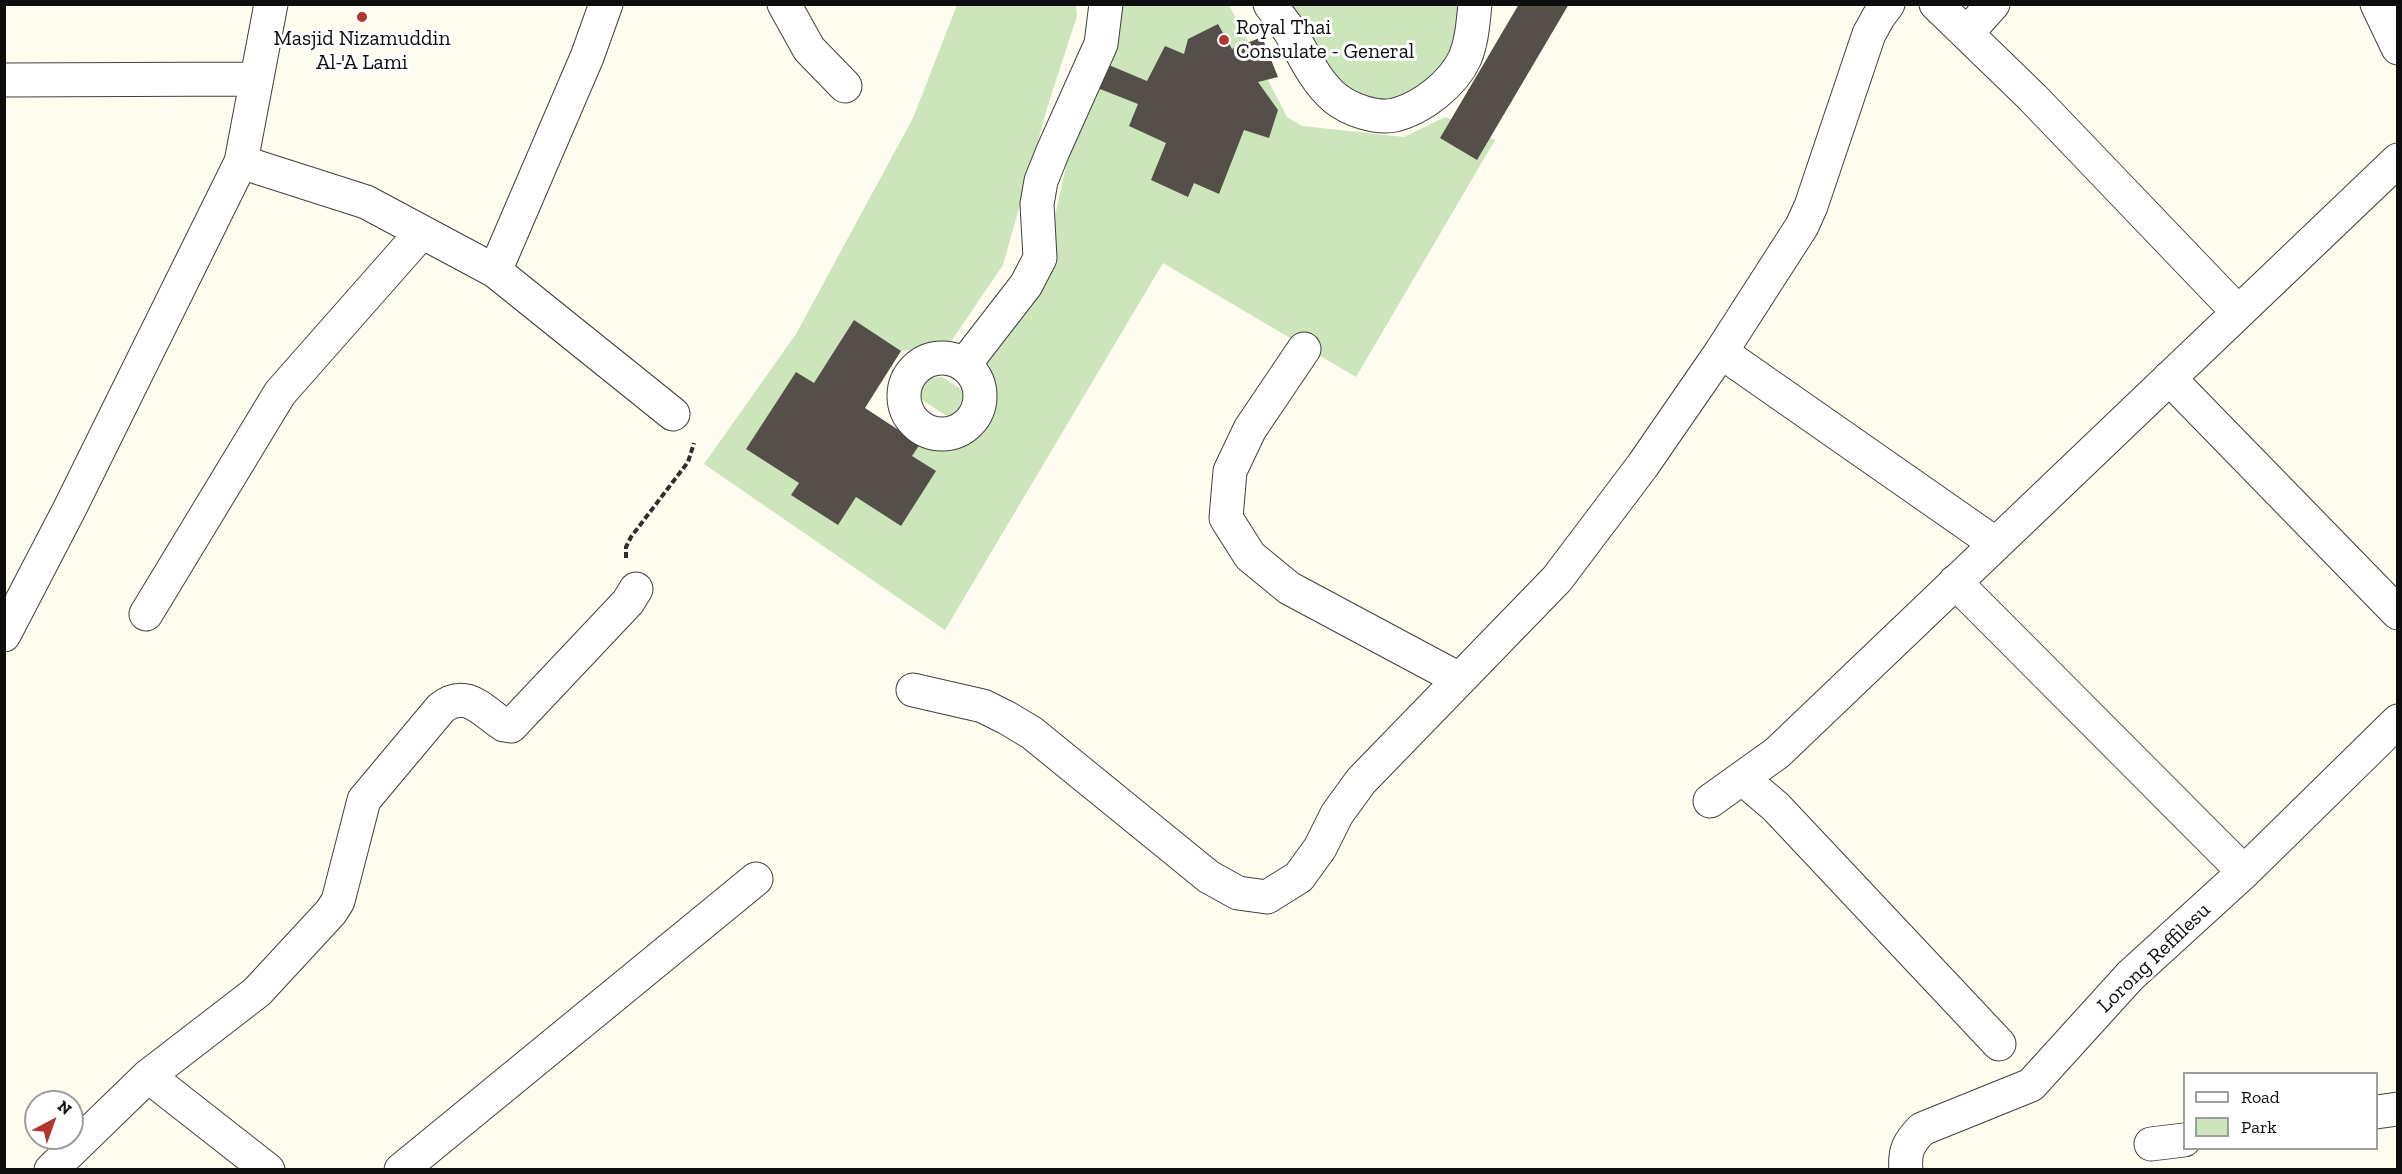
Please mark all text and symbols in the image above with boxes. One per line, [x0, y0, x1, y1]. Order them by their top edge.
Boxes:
marker: Masjid Nizamuddin Al-'A Lami [355, 10, 369, 24]
place label: Royal Thai Consulate - General [1236, 15, 1414, 65]
place label: Masjid Nizamuddin Al-'A Lami [274, 26, 450, 76]
marker: Royal Thai Consulate - General [1217, 33, 1231, 47]
street label: Lorong Reffilesu [2092, 898, 2216, 1018]
legend [2183, 1072, 2378, 1150]
text: Road [2241, 1086, 2280, 1108]
north arrow [24, 1090, 84, 1150]
text: N [54, 1096, 76, 1119]
text: Park [2241, 1116, 2277, 1138]

